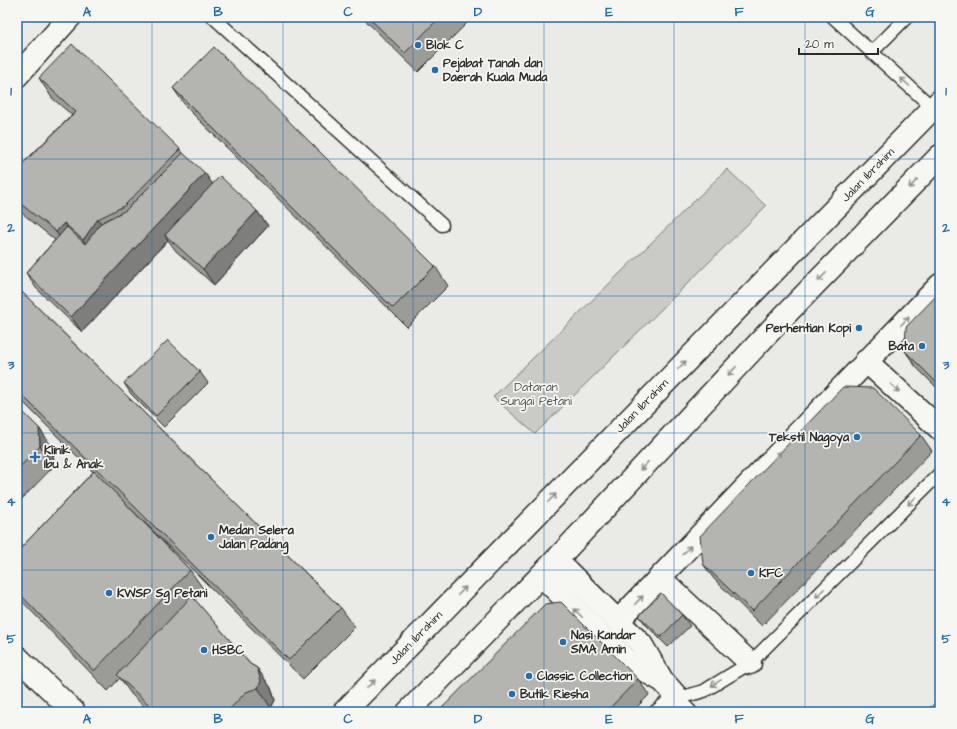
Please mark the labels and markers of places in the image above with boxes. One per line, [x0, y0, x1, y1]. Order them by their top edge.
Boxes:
place label: Blok C [426, 37, 464, 54]
marker: Blok C [413, 40, 423, 50]
place label: Pejabat Tanah dan Daerah Kuala Muda [443, 55, 548, 86]
marker: Pejabat Tanah dan Daerah Kuala Muda [430, 65, 440, 75]
place label: Perhentian Kopi [766, 320, 851, 338]
marker: Perhentian Kopi [854, 323, 864, 333]
place label: Bata [888, 338, 915, 355]
marker: Bata [917, 341, 927, 351]
place label: Tekstil Nagoya [768, 429, 850, 448]
marker: Tekstil Nagoya [852, 432, 862, 442]
place label: Klinik Ibu & Anak [44, 442, 104, 473]
marker: Klinik Ibu & Anak [29, 451, 41, 463]
place label: Medan Selera Jalan Padang [218, 522, 295, 555]
marker: Medan Selera Jalan Padang [206, 532, 216, 542]
place label: KFC [759, 565, 784, 582]
marker: KFC [746, 568, 756, 578]
place label: KWSP Sg Petani [117, 585, 208, 604]
marker: KWSP Sg Petani [104, 588, 114, 598]
place label: Nasi Kandar SMA Amin [570, 627, 636, 658]
marker: Nasi Kandar SMA Amin [558, 637, 568, 647]
place label: HSBC [212, 642, 245, 659]
marker: HSBC [199, 645, 209, 655]
place label: Classic Collection [537, 668, 632, 685]
marker: Classic Collection [524, 671, 534, 681]
place label: Butik Riesha [520, 686, 589, 703]
marker: Butik Riesha [507, 689, 517, 699]

